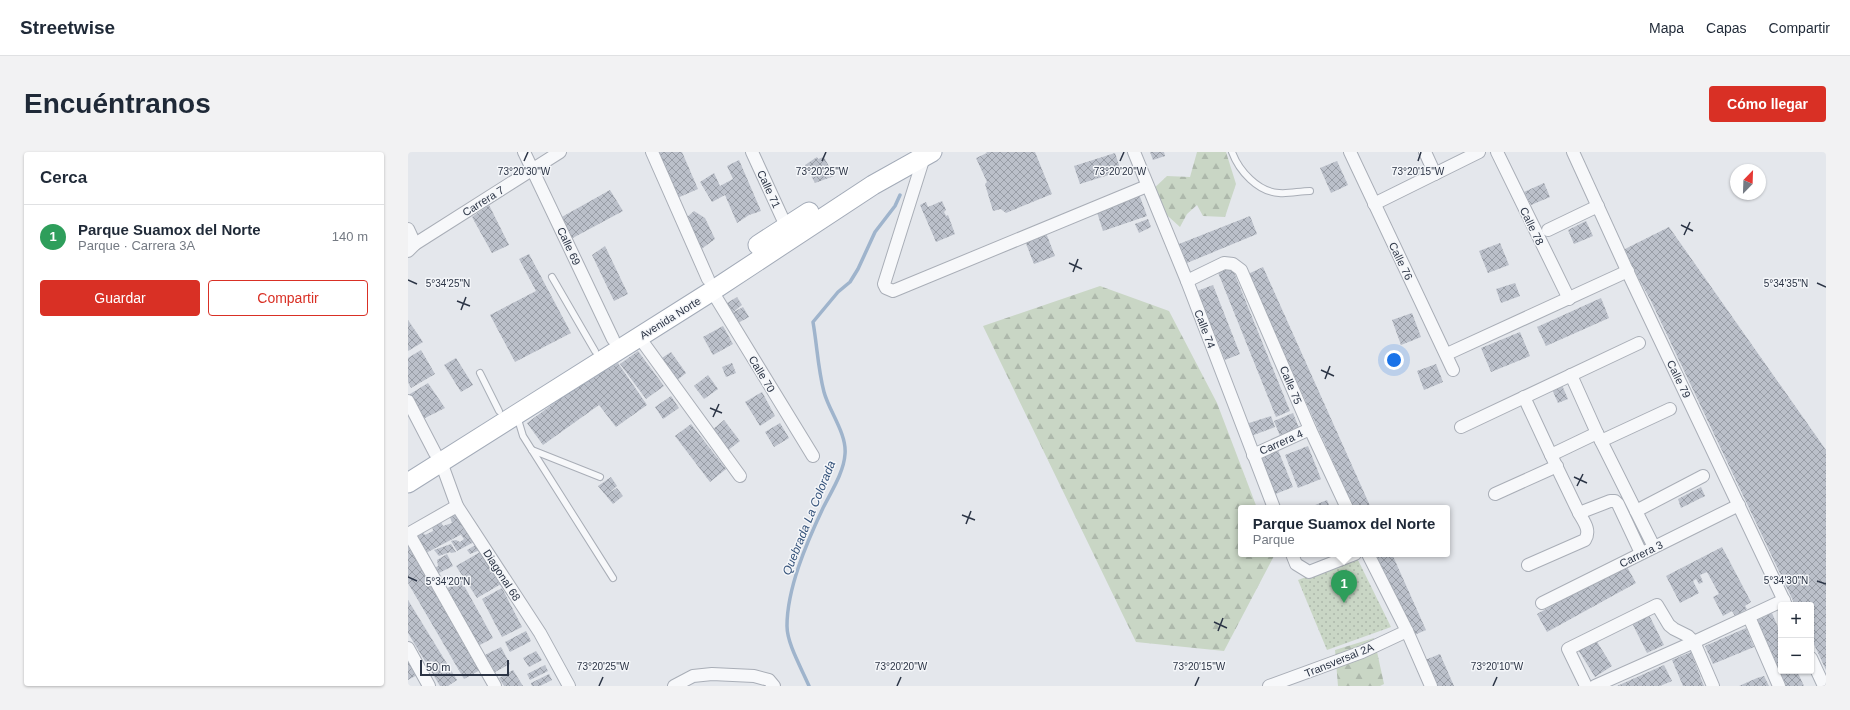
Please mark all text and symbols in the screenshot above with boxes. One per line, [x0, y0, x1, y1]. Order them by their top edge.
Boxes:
text: Streetwise [20, 17, 115, 38]
text: Mapa [1649, 20, 1684, 36]
text: Capas [1706, 20, 1747, 36]
text: Compartir [1769, 20, 1830, 36]
button: Cómo llegar [1709, 86, 1826, 122]
text: Encuéntranos [24, 88, 211, 119]
north arrow [1730, 164, 1766, 200]
text: 73°20'30"W [498, 166, 551, 177]
text: 73°20'25"W [796, 166, 849, 177]
text: 73°20'20"W [1094, 166, 1147, 177]
text: 73°20'15"W [1392, 166, 1445, 177]
text: Cerca [40, 168, 87, 187]
street label: Calle 71 [755, 168, 783, 210]
street label: Carrera 7 [460, 184, 506, 218]
street label: Calle 78 [1518, 205, 1546, 247]
text: Parque Suamox del Norte [78, 221, 261, 238]
street label: Calle 69 [555, 225, 583, 267]
text: 1 [49, 229, 57, 244]
text: 140 m [332, 229, 368, 244]
text: Parque · Carrera 3A [78, 238, 195, 253]
street label: Calle 76 [1387, 240, 1415, 282]
text: 5°34'25"N [426, 278, 470, 289]
text: 5°34'35"N [1764, 278, 1808, 289]
button: Guardar [40, 280, 200, 316]
button: Compartir [208, 280, 368, 316]
street label: Avenida Norte [637, 294, 703, 342]
street label: Calle 74 [1192, 308, 1218, 350]
your location [1384, 350, 1404, 370]
street label: Calle 70 [746, 354, 778, 394]
street label: Calle 79 [1665, 358, 1693, 400]
street label: Calle 75 [1278, 364, 1304, 406]
street label: Carrera 4 [1257, 427, 1305, 457]
water label: Quebrada La Colorada [780, 458, 838, 577]
popup [1238, 505, 1450, 557]
text: Parque Suamox del Norte [1253, 515, 1435, 532]
text: Parque [1253, 532, 1295, 547]
street label: Carrera 3 [1617, 538, 1665, 570]
street label: Diagonal 68 [481, 547, 523, 603]
pin: 1 [1331, 570, 1357, 603]
text: 5°34'30"N [1764, 575, 1808, 586]
text: 5°34'20"N [426, 576, 470, 587]
map controls [1778, 602, 1814, 674]
button: + [1778, 602, 1814, 638]
button: − [1778, 638, 1814, 674]
street label: Transversal 2A [1303, 640, 1376, 679]
scale bar [420, 658, 509, 677]
text: 50 m [426, 661, 450, 673]
text: 73°20'25"W [577, 661, 630, 672]
text: 73°20'20"W [875, 661, 928, 672]
text: 73°20'15"W [1173, 661, 1226, 672]
text: 73°20'10"W [1471, 661, 1524, 672]

